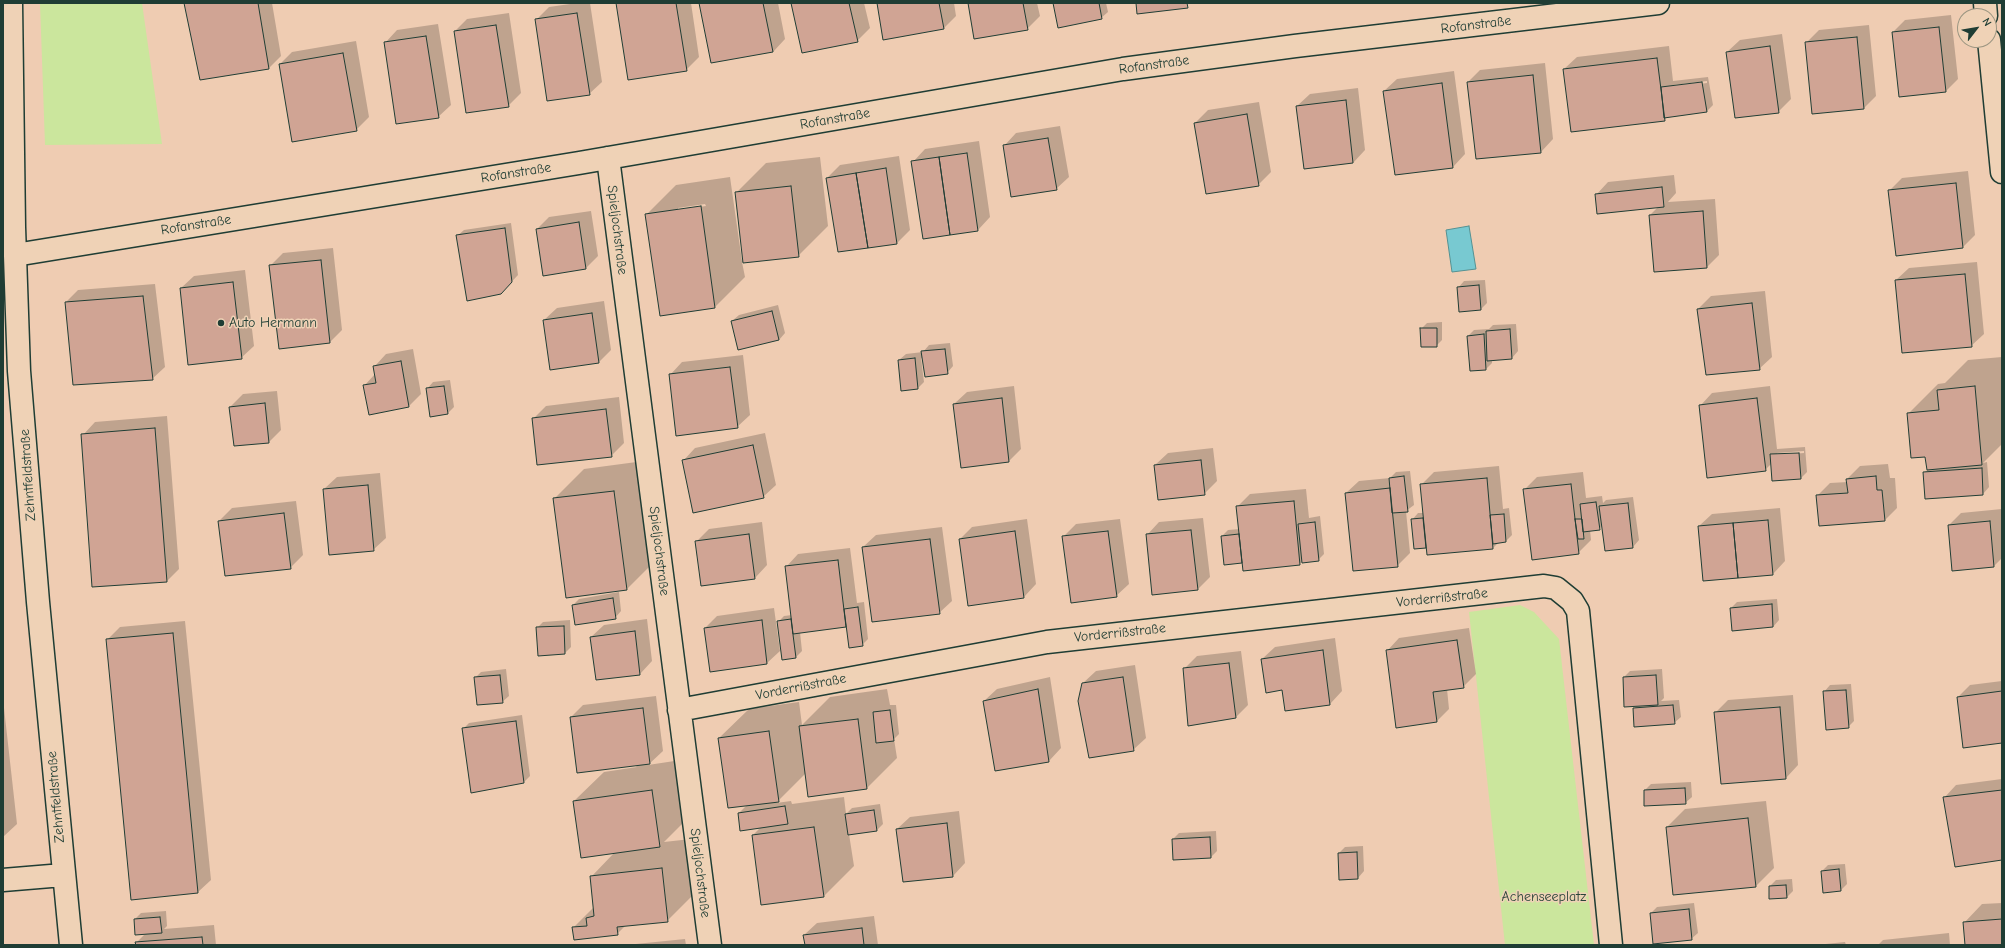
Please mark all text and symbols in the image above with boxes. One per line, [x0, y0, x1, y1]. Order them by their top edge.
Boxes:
north arrow [1957, 8, 1997, 48]
street label: Rofanstraße [1440, 12, 1512, 38]
text: N [1979, 16, 1994, 29]
street label: Rofanstraße [1118, 52, 1190, 78]
street label: Rofanstraße [799, 105, 871, 133]
street label: Rofanstraße [480, 159, 552, 187]
street label: Spieljochstraße [603, 184, 631, 276]
street label: Rofanstraße [160, 211, 232, 239]
place label: Auto Hermann [229, 315, 317, 331]
marker: Auto Hermann [216, 318, 226, 328]
street label: Zehntfeldstraße [16, 428, 40, 522]
street label: Spieljochstraße [645, 505, 673, 597]
street label: Vorderrißstraße [1395, 585, 1489, 611]
street label: Vorderrißstraße [1073, 620, 1167, 646]
street label: Vorderrißstraße [754, 670, 848, 704]
street label: Zehntfeldstraße [44, 750, 68, 844]
street label: Spieljochstraße [686, 827, 714, 919]
park label: Achenseeplatz [1502, 889, 1586, 905]

